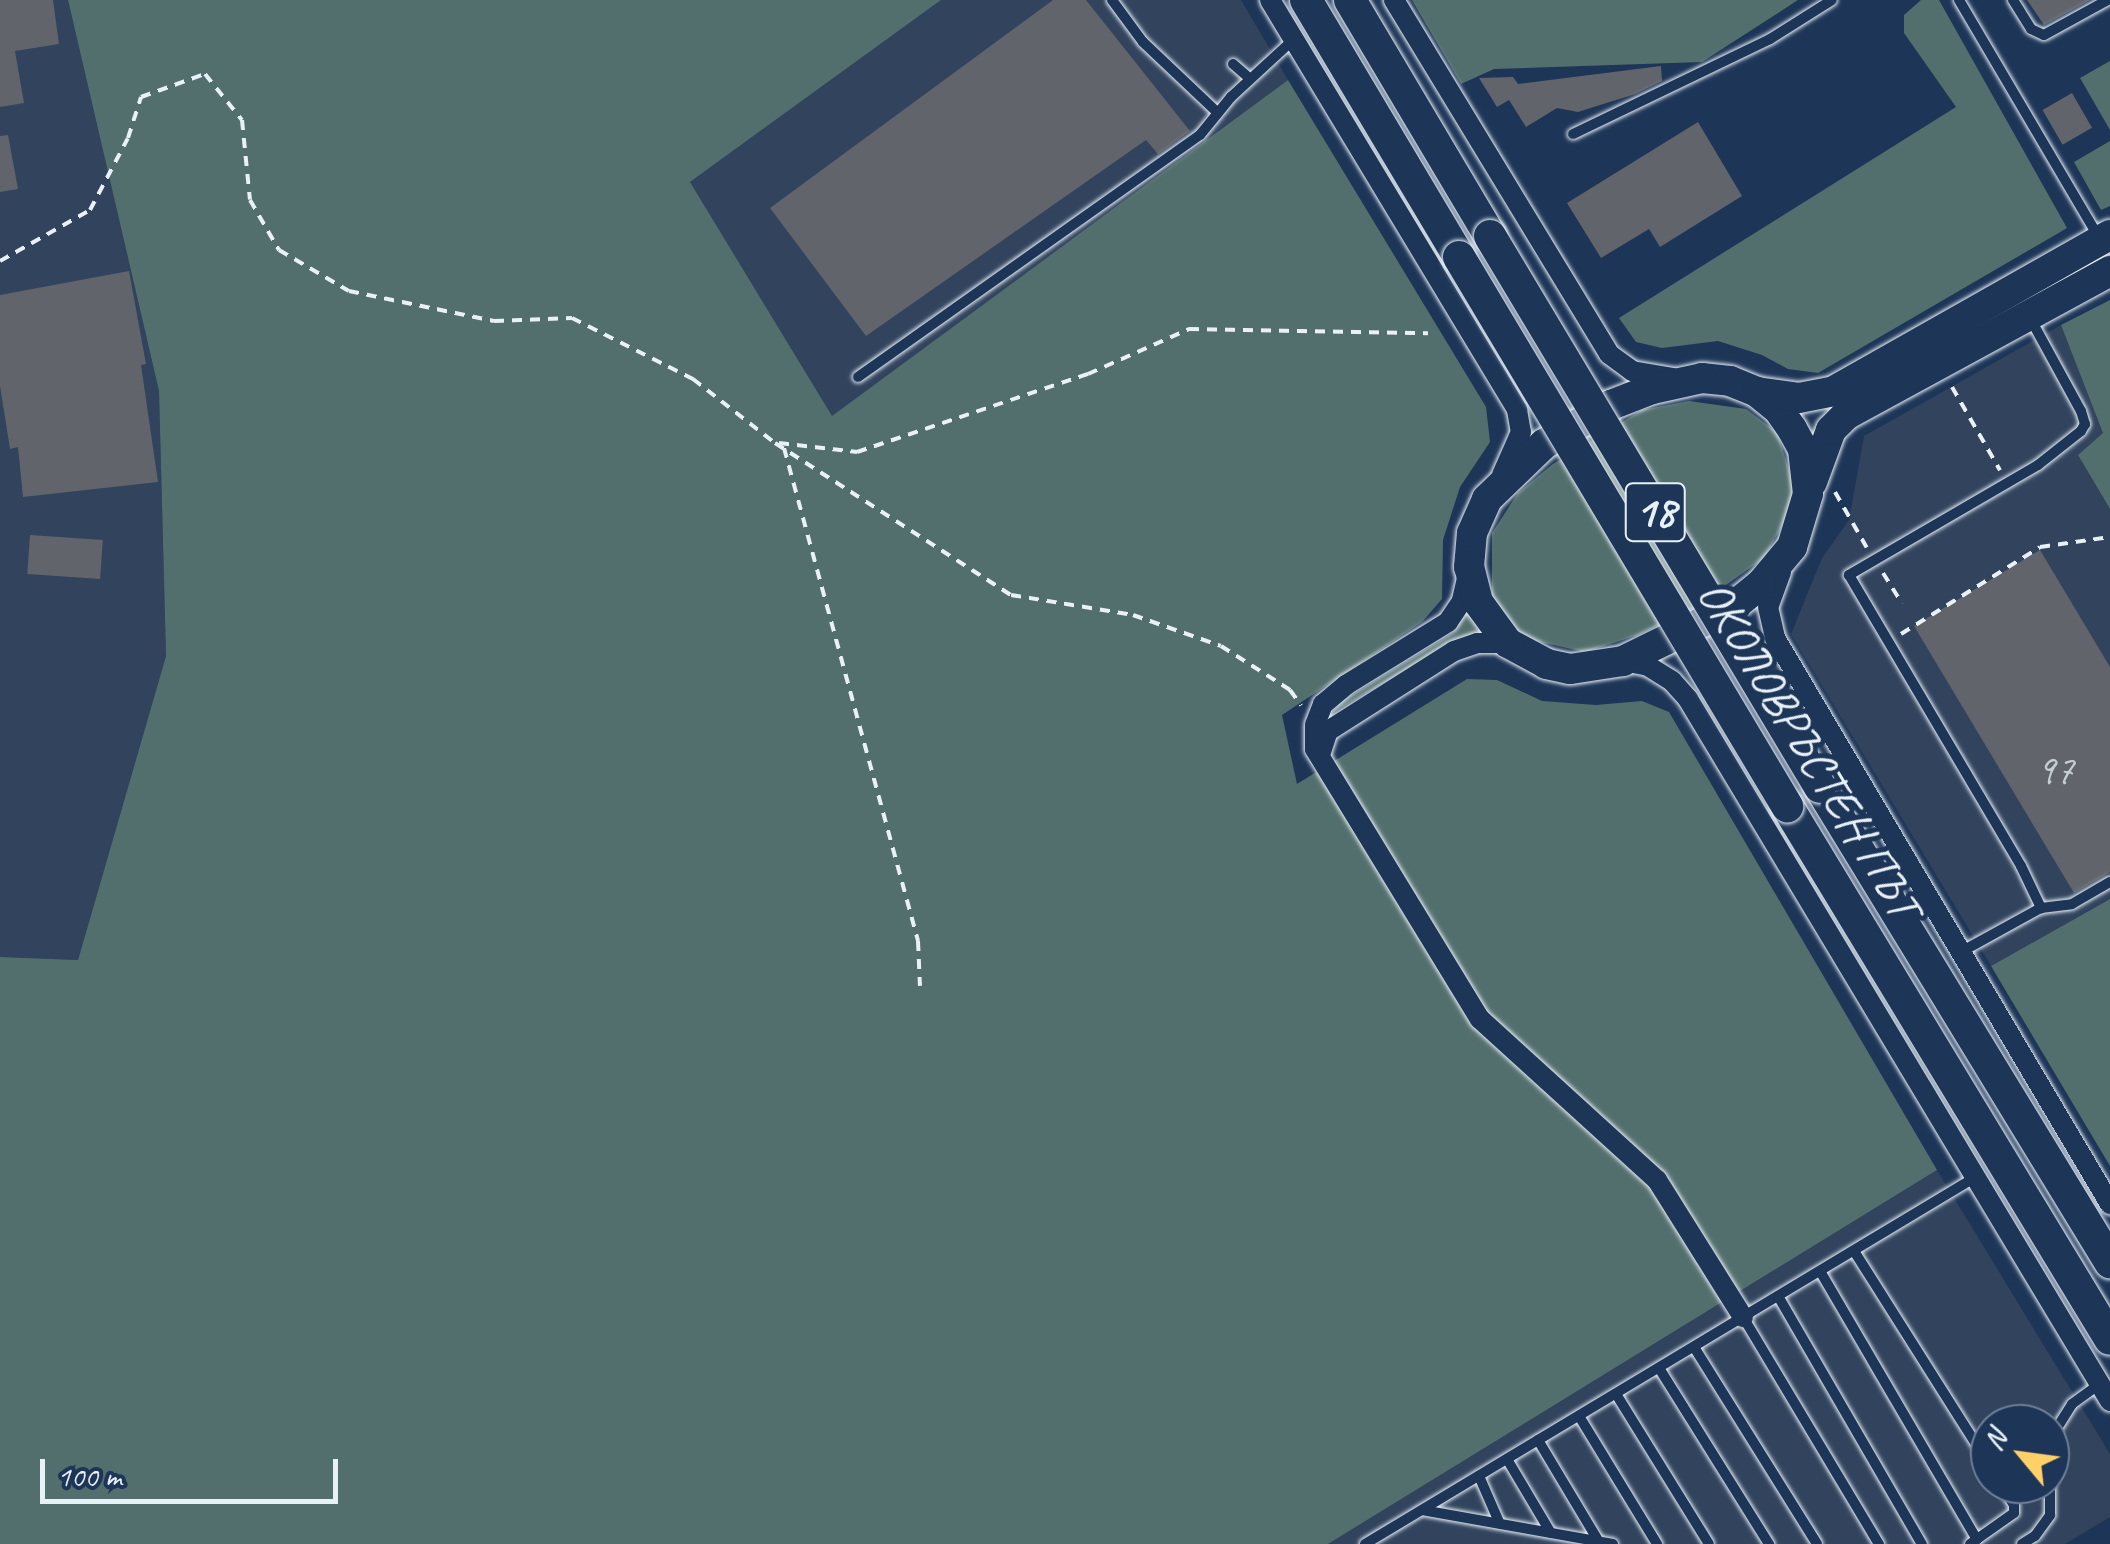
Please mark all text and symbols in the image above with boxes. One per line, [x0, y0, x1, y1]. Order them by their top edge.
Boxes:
road number: 18 [1622, 472, 1688, 552]
street label: ОКОЛОВРЪСТЕН ПЪТ [1685, 569, 1933, 929]
house number: 97 [2036, 745, 2074, 795]
north arrow [1970, 1404, 2070, 1504]
text: N [1976, 1424, 2015, 1456]
scale bar [45, 1439, 342, 1501]
text: 100 m [57, 1457, 122, 1495]

